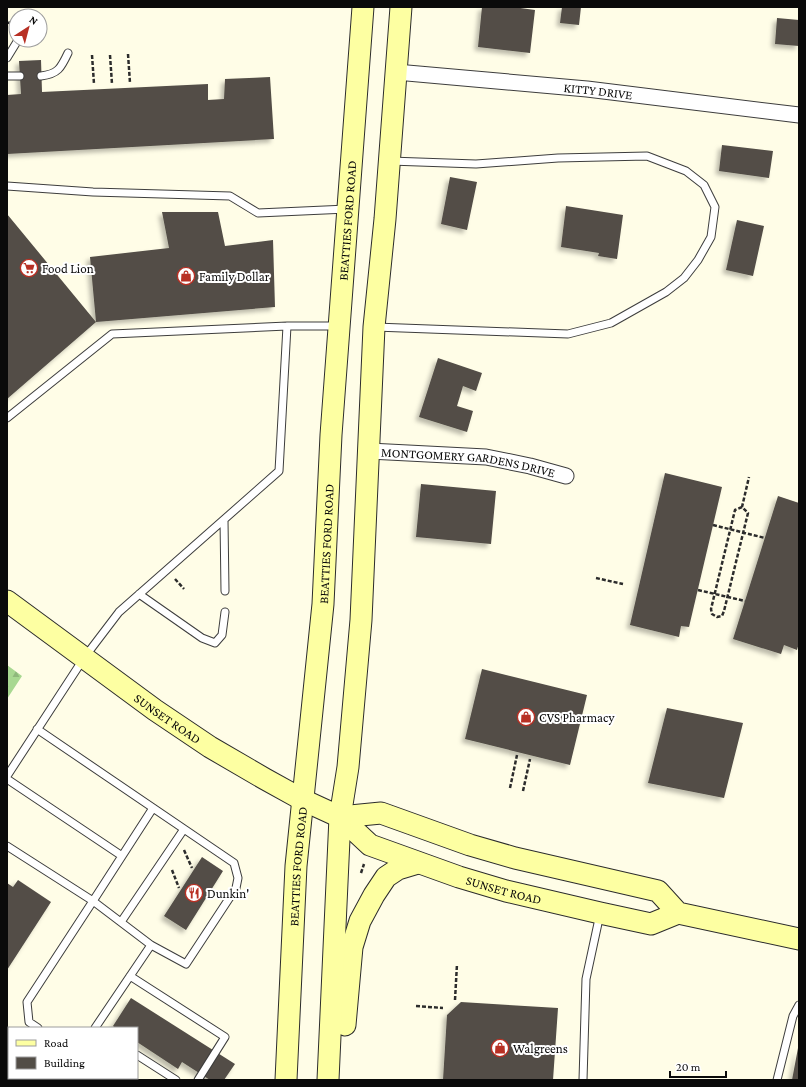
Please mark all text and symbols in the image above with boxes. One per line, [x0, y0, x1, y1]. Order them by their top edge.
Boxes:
north arrow [8, 8, 48, 48]
text: N [27, 13, 41, 27]
street label: KITTY DRIVE [563, 80, 633, 103]
street label: BEATTIES FORD ROAD [336, 160, 359, 281]
supermarket icon: Food Lion [19, 258, 39, 278]
place label: Food Lion [42, 261, 94, 276]
shop icon: Family Dollar [176, 266, 196, 286]
place label: Family Dollar [199, 269, 270, 284]
street label: MONTGOMERY GARDENS DRIVE [381, 445, 557, 481]
street label: BEATTIES FORD ROAD [316, 483, 337, 604]
street label: SUNSET ROAD [131, 690, 204, 747]
shop icon: CVS Pharmacy [516, 707, 536, 727]
place label: CVS Pharmacy [539, 710, 615, 725]
street label: BEATTIES FORD ROAD [286, 806, 310, 927]
street label: SUNSET ROAD [464, 873, 543, 907]
restaurant icon: Dunkin' [184, 883, 204, 903]
place label: Dunkin' [207, 886, 249, 901]
legend [8, 1027, 138, 1079]
text: Road [44, 1036, 69, 1050]
shop icon: Walgreens [490, 1038, 510, 1058]
place label: Walgreens [513, 1041, 568, 1056]
scale bar [670, 1053, 726, 1079]
text: Building [44, 1056, 85, 1070]
text: 20 m [676, 1060, 701, 1074]

